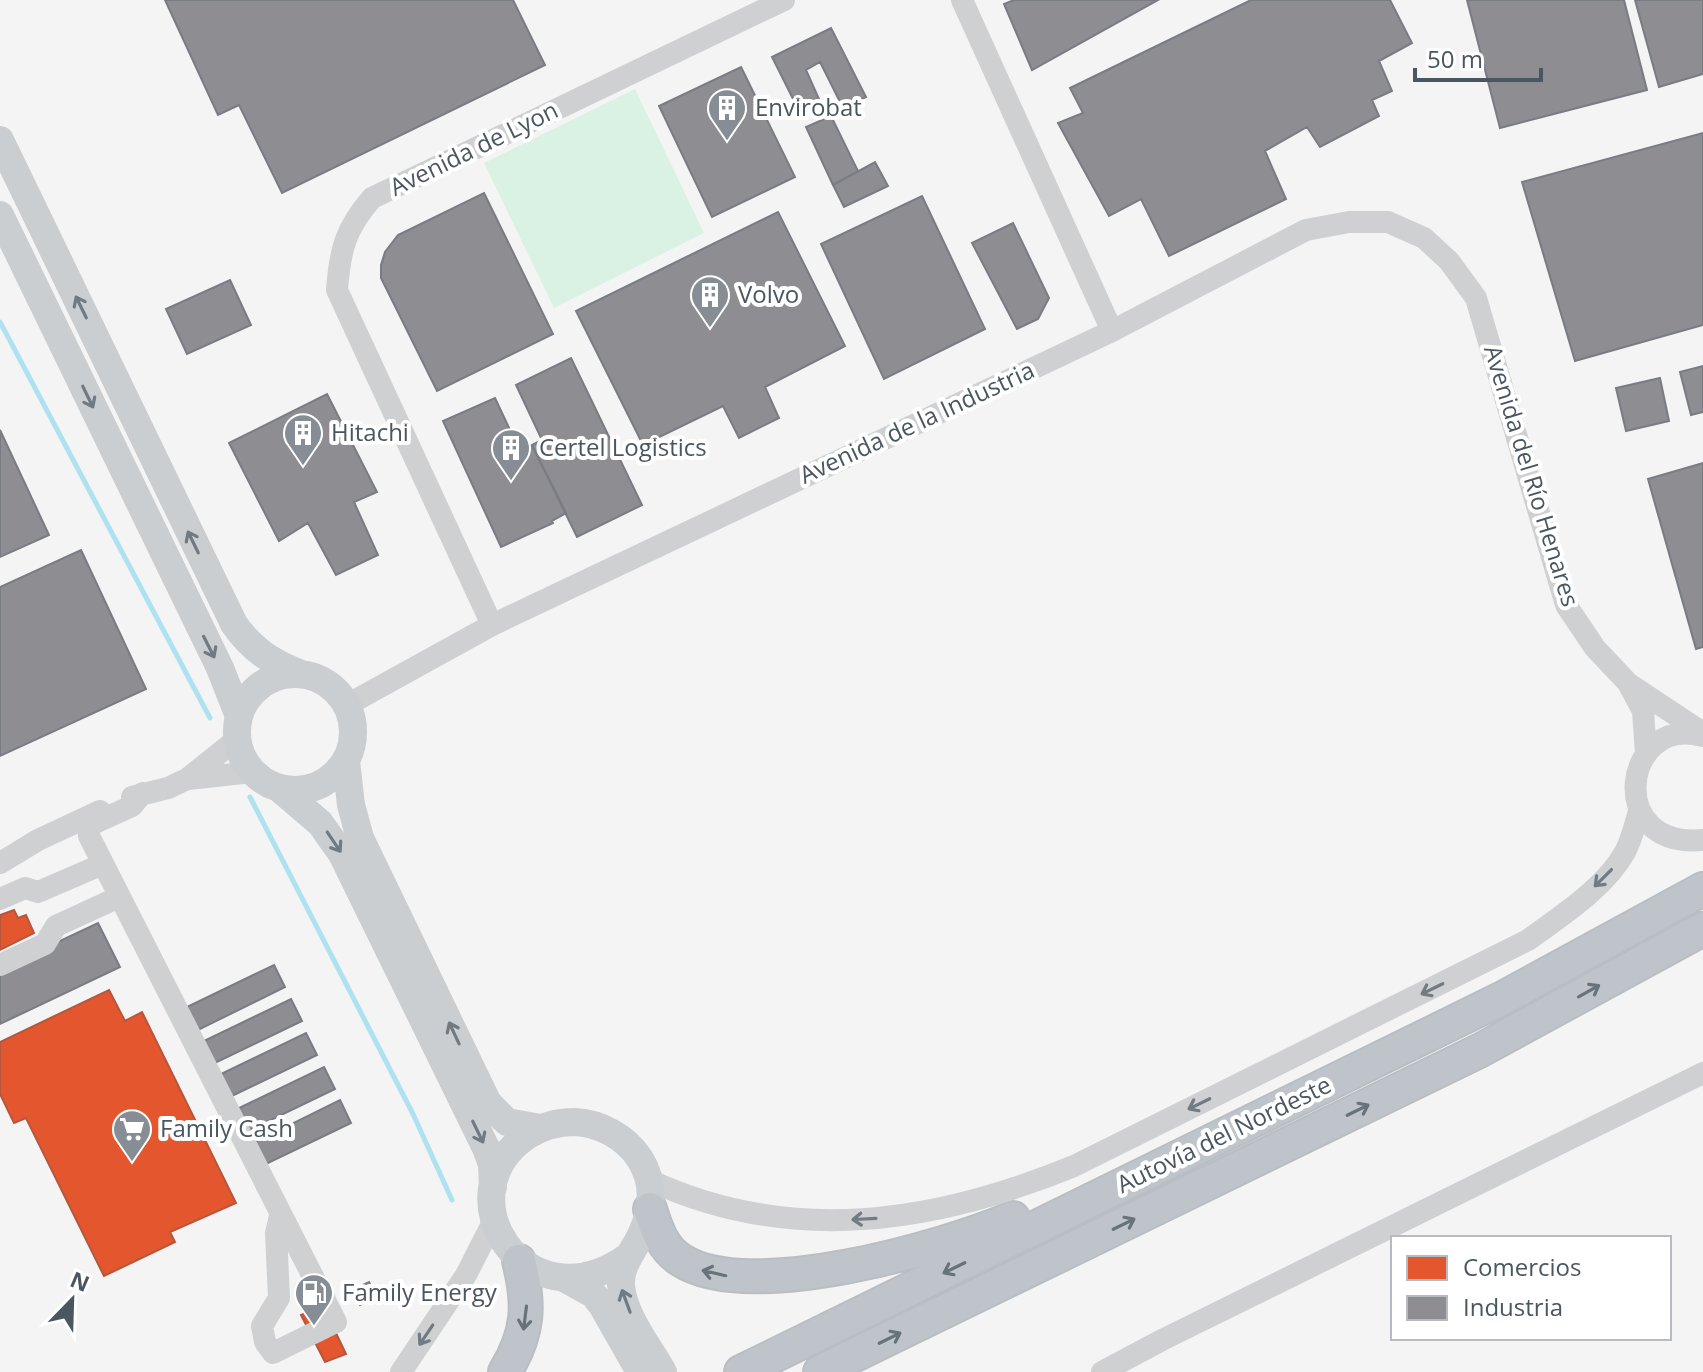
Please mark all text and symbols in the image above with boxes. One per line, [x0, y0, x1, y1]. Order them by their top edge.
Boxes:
scale bar [1415, 32, 1541, 82]
text: 50 m [1427, 42, 1483, 75]
building icon: Envirobat [706, 87, 748, 142]
place label: Envirobat [755, 90, 862, 123]
street label: Avenida de Lyon [384, 93, 563, 203]
building icon: Volvo [689, 274, 731, 329]
place label: Volvo [738, 277, 799, 310]
one-way arrow [73, 296, 88, 320]
street label: Avenida del Río Henares [1477, 341, 1588, 610]
street label: Avenida de la Industria [794, 353, 1039, 491]
one-way arrow [81, 385, 96, 409]
building icon: Hitachi [282, 412, 324, 467]
place label: Hitachi [331, 415, 409, 448]
building icon: Certel Logistics [490, 427, 532, 482]
place label: Certel Logistics [539, 430, 707, 463]
one-way arrow [185, 530, 201, 554]
one-way arrow [202, 634, 217, 658]
one-way arrow [326, 831, 342, 853]
one-way arrow [1594, 868, 1613, 887]
one-way arrow [1421, 982, 1445, 997]
one-way arrow [1577, 983, 1600, 999]
one-way arrow [446, 1021, 461, 1045]
street label: Autovía del Nordeste [1111, 1067, 1336, 1200]
one-way arrow [1188, 1097, 1212, 1112]
one-way arrow [1345, 1102, 1369, 1117]
supermarket icon: Family Cash [111, 1108, 153, 1163]
place label: Family Cash [160, 1111, 293, 1144]
one-way arrow [471, 1120, 486, 1144]
one-way arrow [851, 1212, 878, 1227]
one-way arrow [1112, 1216, 1136, 1231]
legend [1391, 1236, 1671, 1340]
text: Comercios [1463, 1250, 1582, 1283]
north arrow [32, 1260, 112, 1340]
one-way arrow [942, 1260, 966, 1276]
text: N [66, 1263, 94, 1298]
one-way arrow [701, 1265, 727, 1280]
fuel station icon: Family Energy [293, 1272, 335, 1327]
place label: Family Energy [342, 1275, 498, 1308]
one-way arrow [618, 1289, 633, 1314]
text: Industria [1463, 1290, 1563, 1323]
one-way arrow [517, 1305, 532, 1330]
one-way arrow [418, 1324, 434, 1346]
one-way arrow [878, 1330, 902, 1345]

